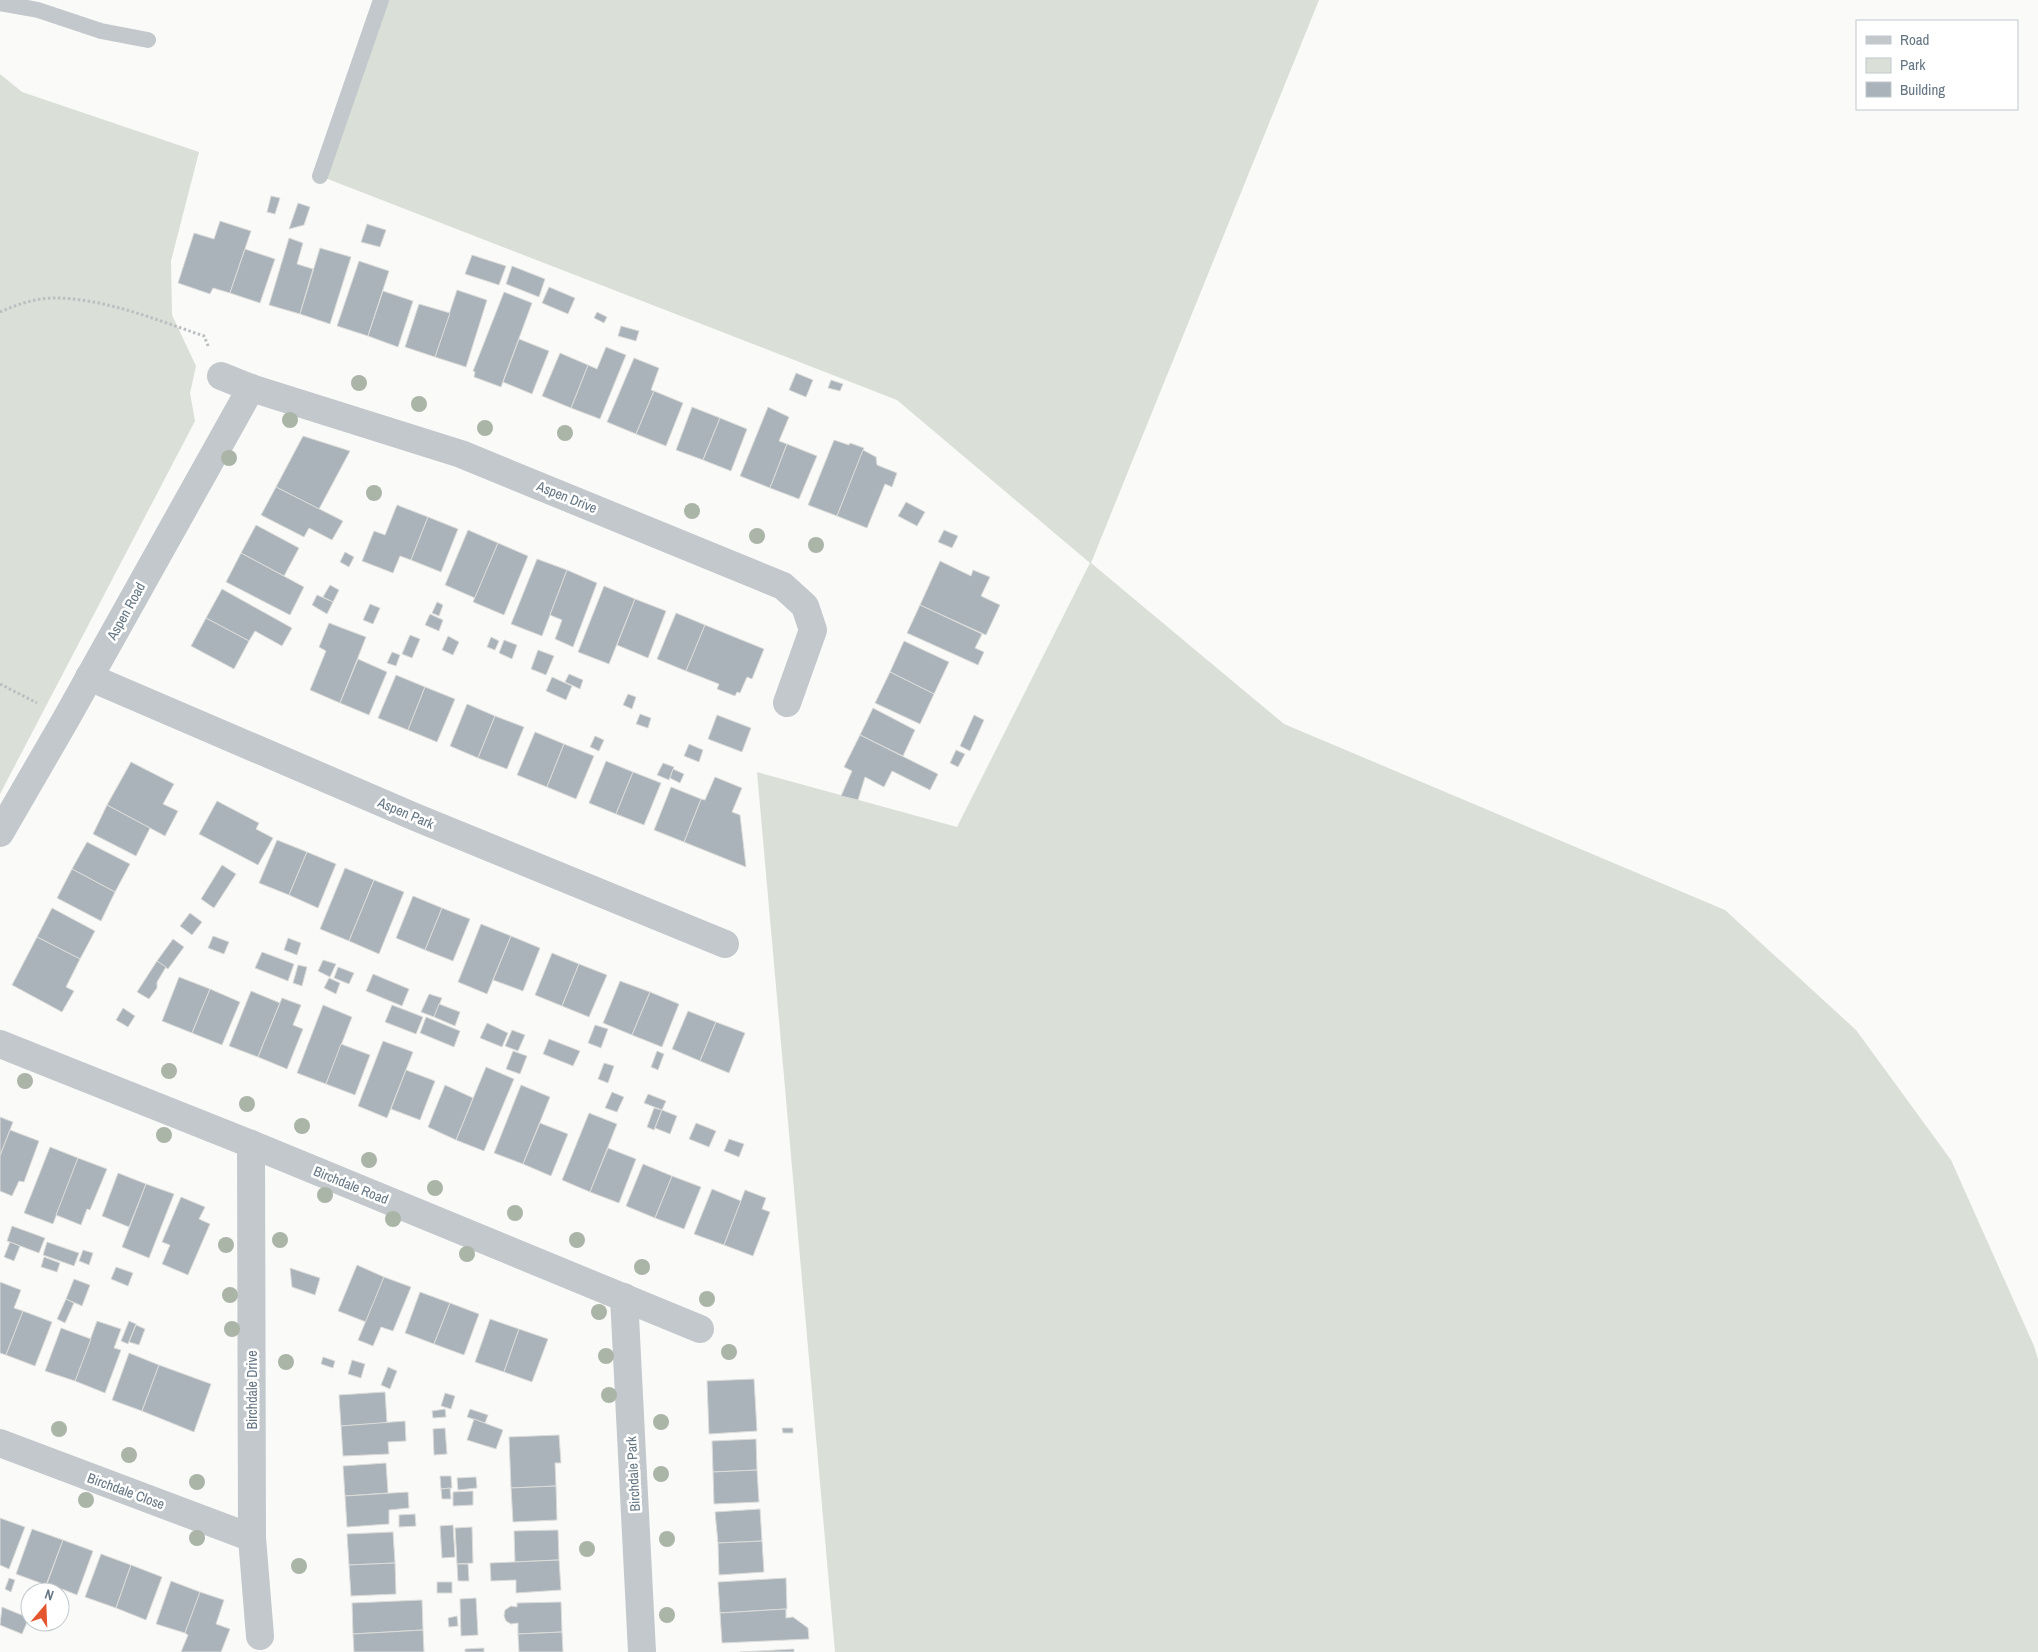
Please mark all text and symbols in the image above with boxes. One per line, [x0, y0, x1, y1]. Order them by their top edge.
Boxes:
legend [1856, 20, 2018, 110]
text: Road [1900, 29, 1929, 50]
text: Park [1900, 54, 1926, 75]
text: Building [1900, 79, 1945, 100]
street label: Aspen Drive [533, 476, 600, 517]
street label: Aspen Road [102, 579, 149, 644]
street label: Aspen Park [374, 793, 437, 833]
street label: Birchdale Road [311, 1162, 391, 1208]
street label: Birchdale Drive [243, 1350, 261, 1430]
street label: Birchdale Park [622, 1436, 644, 1512]
street label: Birchdale Close [85, 1469, 167, 1513]
north arrow [20, 1582, 70, 1632]
text: N [42, 1585, 56, 1605]

